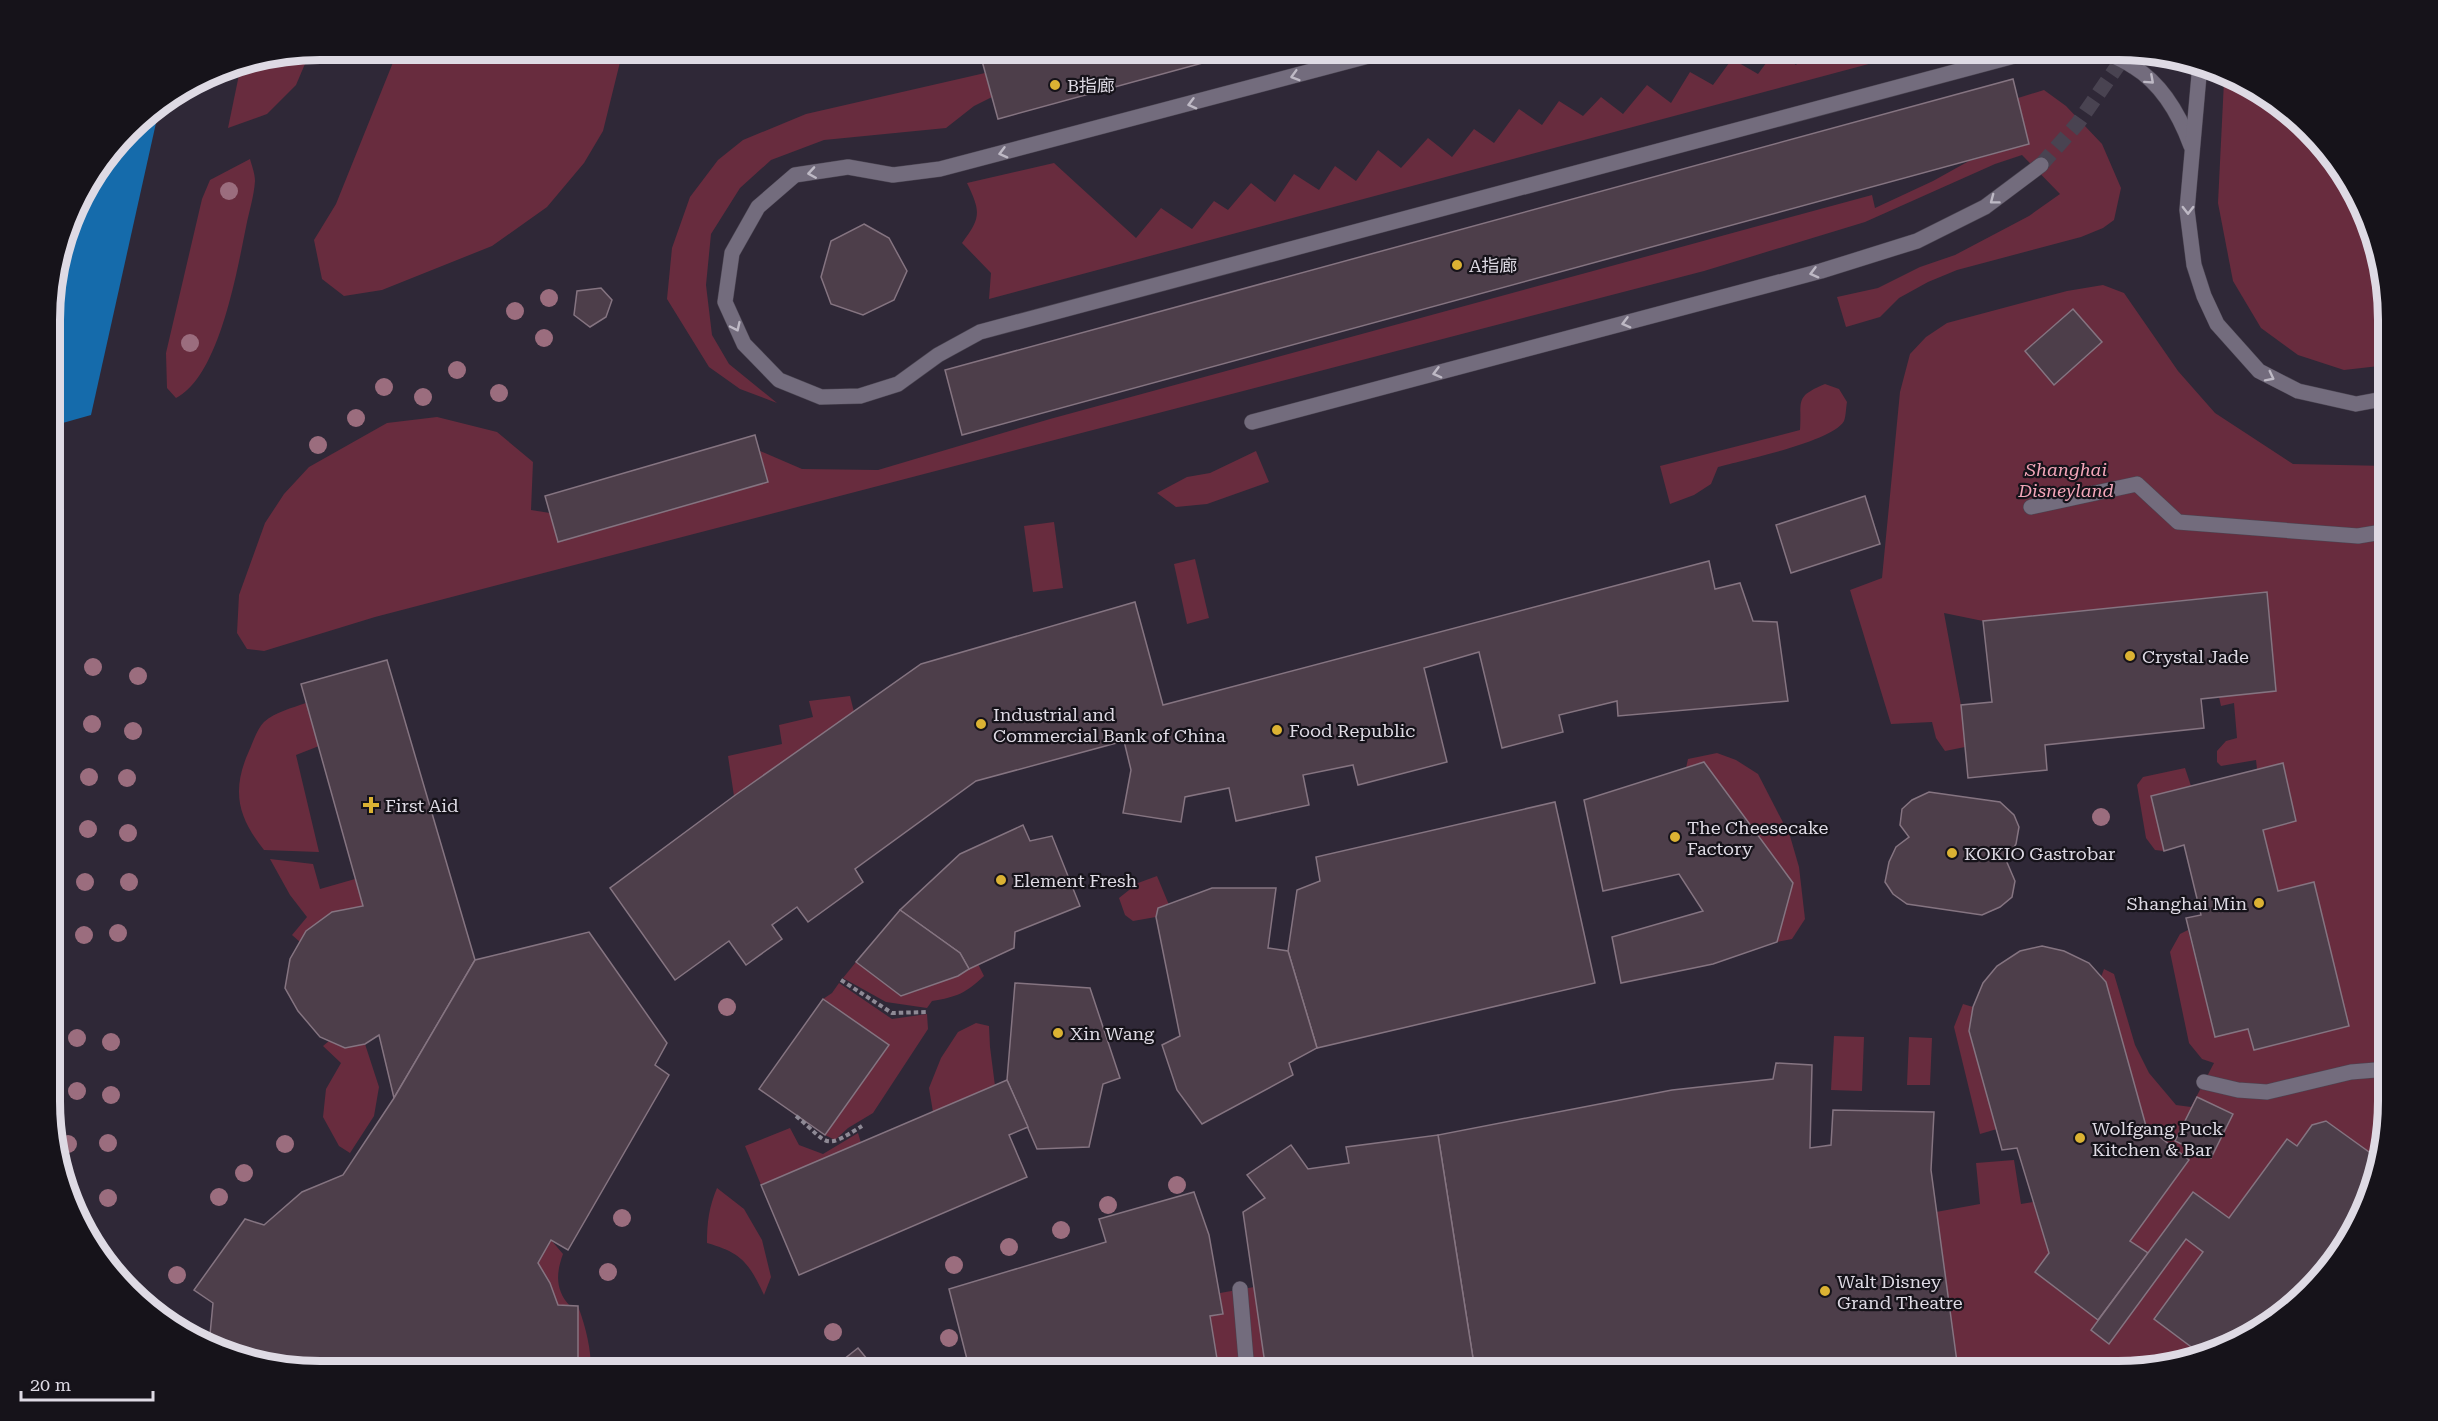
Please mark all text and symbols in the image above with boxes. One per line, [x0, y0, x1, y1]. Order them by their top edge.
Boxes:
one-way arrow [1290, 69, 1300, 82]
one-way arrow [2143, 73, 2154, 84]
place label: B指廊 [1067, 75, 1115, 96]
marker: B指廊 [1048, 78, 1062, 92]
one-way arrow [1187, 96, 1197, 109]
one-way arrow [999, 145, 1009, 158]
one-way arrow [807, 166, 817, 178]
one-way arrow [1990, 193, 2001, 204]
one-way arrow [2182, 205, 2195, 214]
place label: A指廊 [1469, 255, 1518, 276]
marker: A指廊 [1450, 258, 1464, 272]
one-way arrow [1809, 265, 1819, 278]
one-way arrow [1621, 315, 1631, 328]
one-way arrow [729, 320, 741, 331]
one-way arrow [1433, 366, 1443, 378]
one-way arrow [2264, 369, 2275, 381]
park label: Shanghai Disneyland [2017, 459, 2114, 501]
place label: Crystal Jade [2142, 646, 2249, 667]
marker: Crystal Jade [2123, 649, 2137, 663]
place label: Industrial and Commercial Bank of China [993, 704, 1226, 746]
marker: Industrial and Commercial Bank of China [974, 717, 988, 731]
place label: Food Republic [1289, 720, 1415, 741]
marker: Food Republic [1270, 723, 1284, 737]
place label: First Aid [385, 795, 459, 816]
marker: First Aid [362, 796, 380, 814]
place label: The Cheesecake Factory [1687, 817, 1829, 859]
marker: The Cheesecake Factory [1668, 830, 1682, 844]
place label: KOKIO Gastrobar [1964, 843, 2115, 864]
marker: KOKIO Gastrobar [1945, 846, 1959, 860]
place label: Element Fresh [1013, 870, 1137, 891]
marker: Element Fresh [994, 873, 1008, 887]
place label: Shanghai Min [2126, 893, 2247, 914]
marker: Shanghai Min [2252, 896, 2266, 910]
place label: Xin Wang [1070, 1023, 1155, 1044]
marker: Xin Wang [1051, 1026, 1065, 1040]
place label: Wolfgang Puck Kitchen & Bar [2092, 1118, 2224, 1160]
marker: Wolfgang Puck Kitchen & Bar [2073, 1131, 2087, 1145]
place label: Walt Disney Grand Theatre [1837, 1271, 1963, 1313]
marker: Walt Disney Grand Theatre [1818, 1284, 1832, 1298]
scale bar [21, 1364, 153, 1402]
text: 20 m [30, 1374, 71, 1395]

